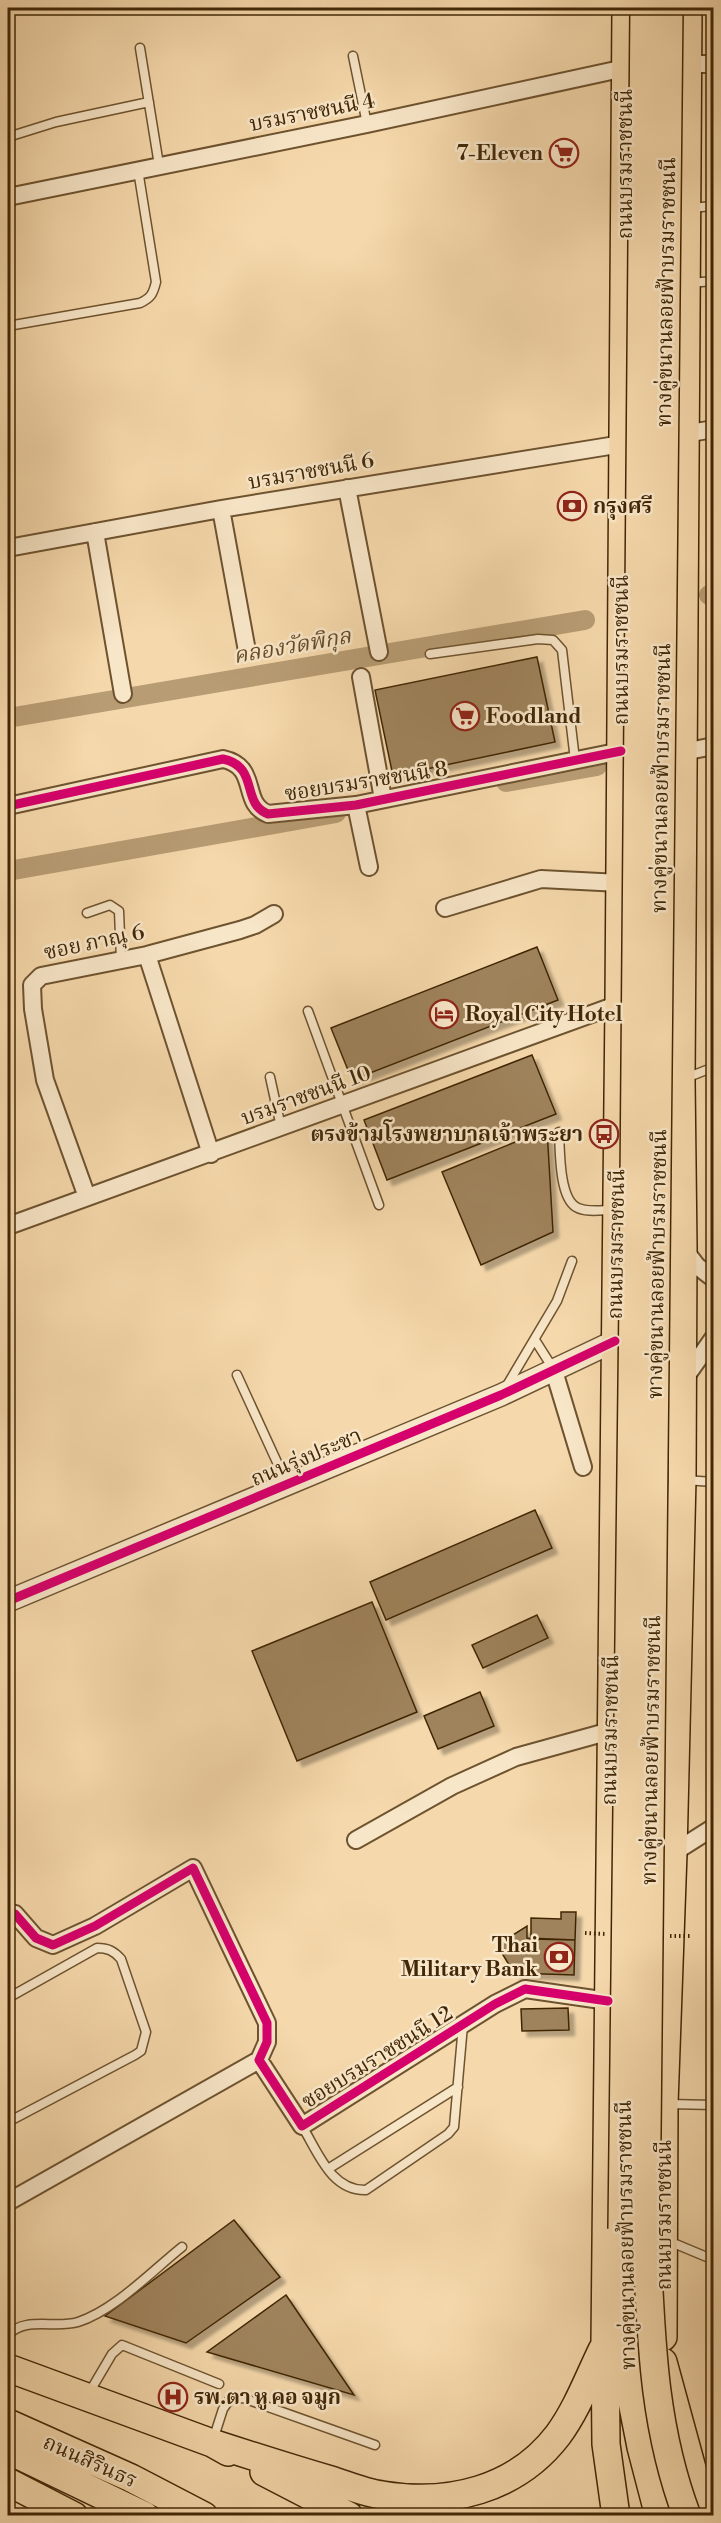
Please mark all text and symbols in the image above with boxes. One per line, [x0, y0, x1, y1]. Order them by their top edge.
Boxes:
street label: บรมราชชนนี 4 [247, 88, 377, 138]
street label: ถนนบรมราชชนนี [613, 89, 639, 239]
supermarket icon: 7-Eleven [548, 137, 580, 169]
place label: 7-Eleven [456, 141, 543, 167]
street label: ทางคู่ขนานลอยฟ้าบรมราชชนนี [652, 157, 682, 427]
street label: บรมราชชนนี 6 [246, 448, 376, 496]
bank icon: กรุงศรี [556, 490, 588, 522]
place label: กรุงศรี [593, 494, 652, 520]
street label: ถนนบรมราชชนนี [609, 575, 635, 725]
water label: คลองวัดพิกุล [231, 623, 354, 670]
street label: ทางคู่ขนานลอยฟ้าบรมราชชนนี [647, 643, 677, 913]
supermarket icon: Foodland [449, 700, 481, 732]
place label: Foodland [486, 704, 581, 730]
street label: ซอยบรมราชชนนี 8 [283, 756, 450, 808]
street label: ซอย ภาณุ 6 [42, 920, 147, 966]
hotel icon: Royal City Hotel [428, 998, 460, 1030]
place label: Royal City Hotel [465, 1002, 623, 1028]
street label: บรมราชชนนี 10 [238, 1060, 375, 1132]
bus stop icon: ตรงข้ามโรงพยาบาลเจ้าพระยา [588, 1118, 620, 1150]
place label: ตรงข้ามโรงพยาบาลเจ้าพระยา [311, 1119, 583, 1148]
street label: ทางคู่ขนานลอยฟ้าบรมราชชนนี [643, 1129, 673, 1399]
street label: ถนนบรมราชชนนี [603, 1168, 631, 1320]
street label: ถนนรุ่งประชา [247, 1423, 366, 1493]
street label: ทางคู่ขนานลอยฟ้าบรมราชชนนี [637, 1615, 667, 1885]
street label: ถนนบรมราชชนนี [597, 1654, 625, 1806]
place label: Thai Military Bank [401, 1933, 539, 1983]
bank icon: Thai Military Bank [543, 1941, 575, 1973]
street label: ซอยบรมราชชนนี 12 [297, 2001, 458, 2115]
street label: ทางคู่ขนานลอยฟ้าบรมราชชนนี [612, 2100, 642, 2370]
street label: ถนนบรมราชชนนี [652, 2140, 678, 2290]
hospital icon: รพ.ตา หู คอ จมูก [157, 2381, 189, 2413]
place label: รพ.ตา หู คอ จมูก [194, 2385, 341, 2411]
street label: ถนนสิรินธร [39, 2430, 141, 2494]

